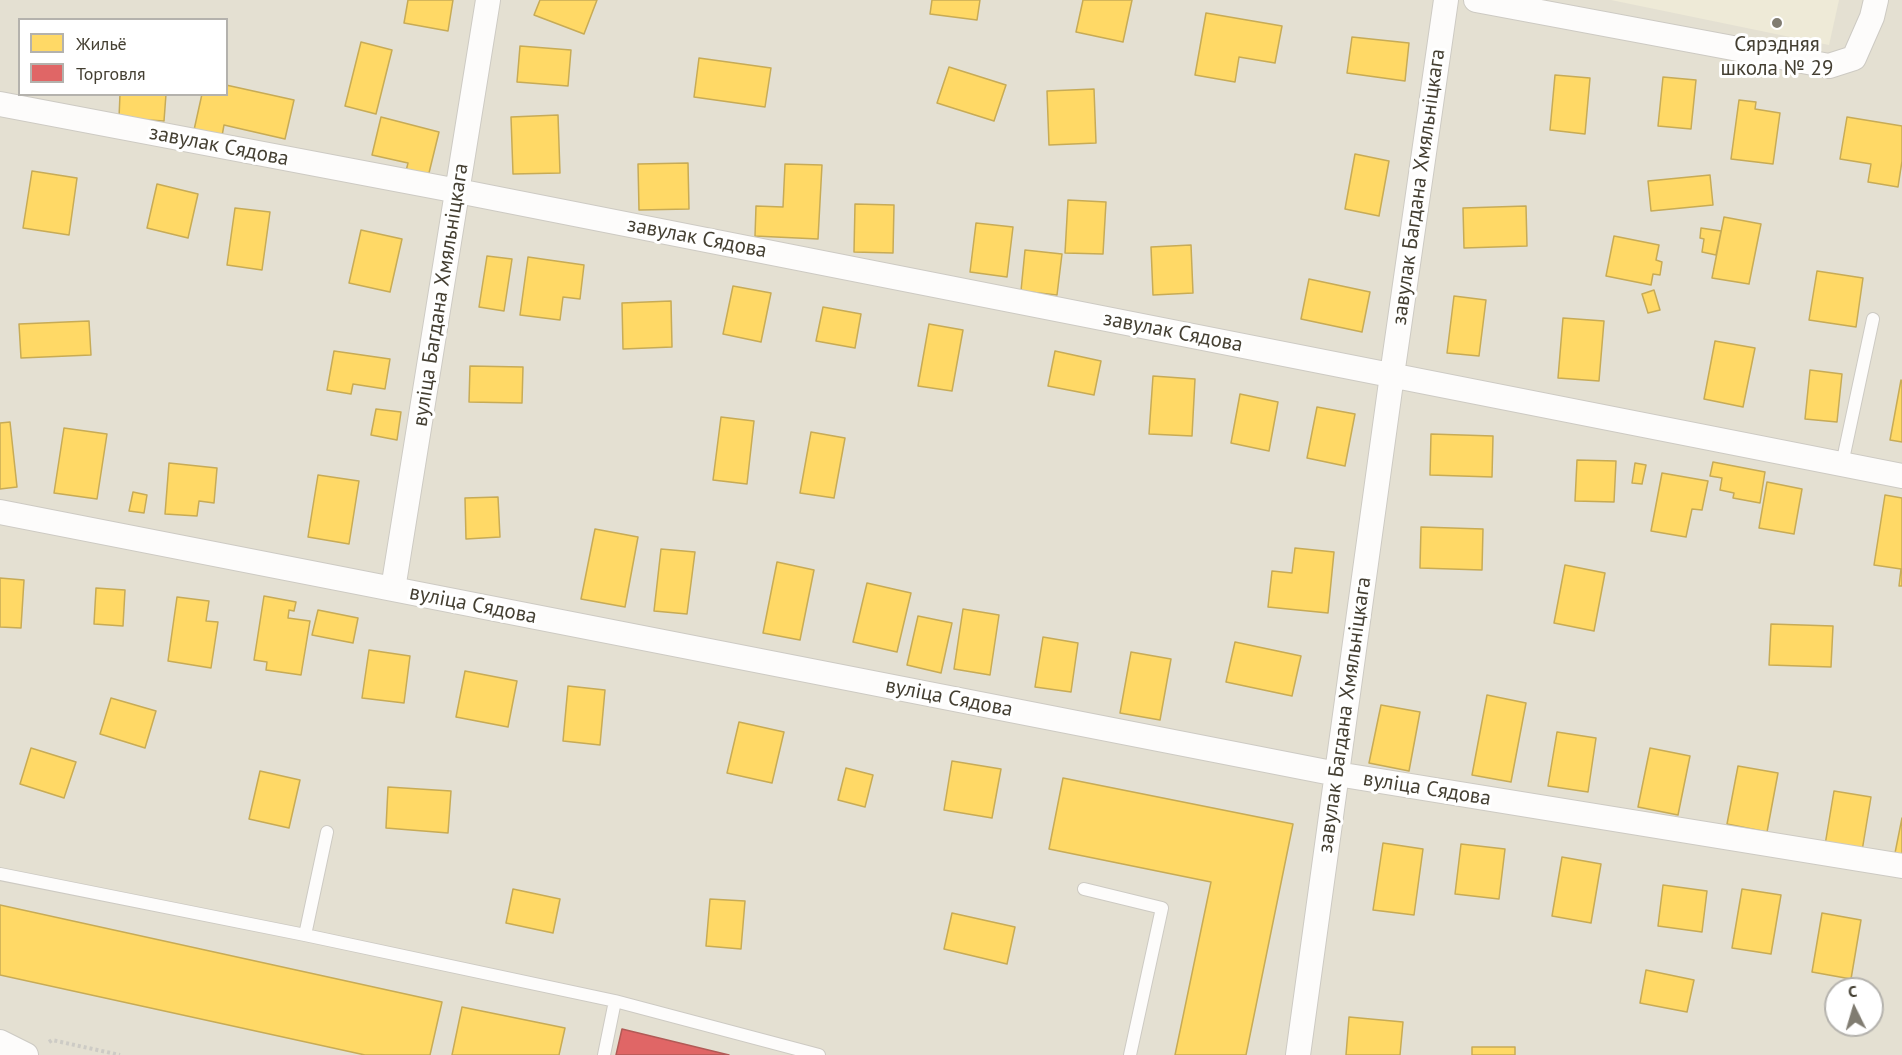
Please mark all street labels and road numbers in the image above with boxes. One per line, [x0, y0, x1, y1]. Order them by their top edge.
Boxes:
street label: завулак Багдана Хмяльніцкага [1387, 47, 1451, 327]
street label: завулак Сядова [147, 120, 291, 172]
street label: вуліца Багдана Хмяльніцкага [408, 162, 474, 428]
street label: завулак Сядова [625, 212, 769, 264]
street label: завулак Сядова [1101, 306, 1245, 358]
street label: завулак Багдана Хмяльніцкага [1313, 575, 1377, 855]
street label: вуліца Сядова [407, 580, 539, 630]
street label: вуліца Сядова [883, 673, 1015, 723]
street label: вуліца Сядова [1361, 766, 1493, 812]

